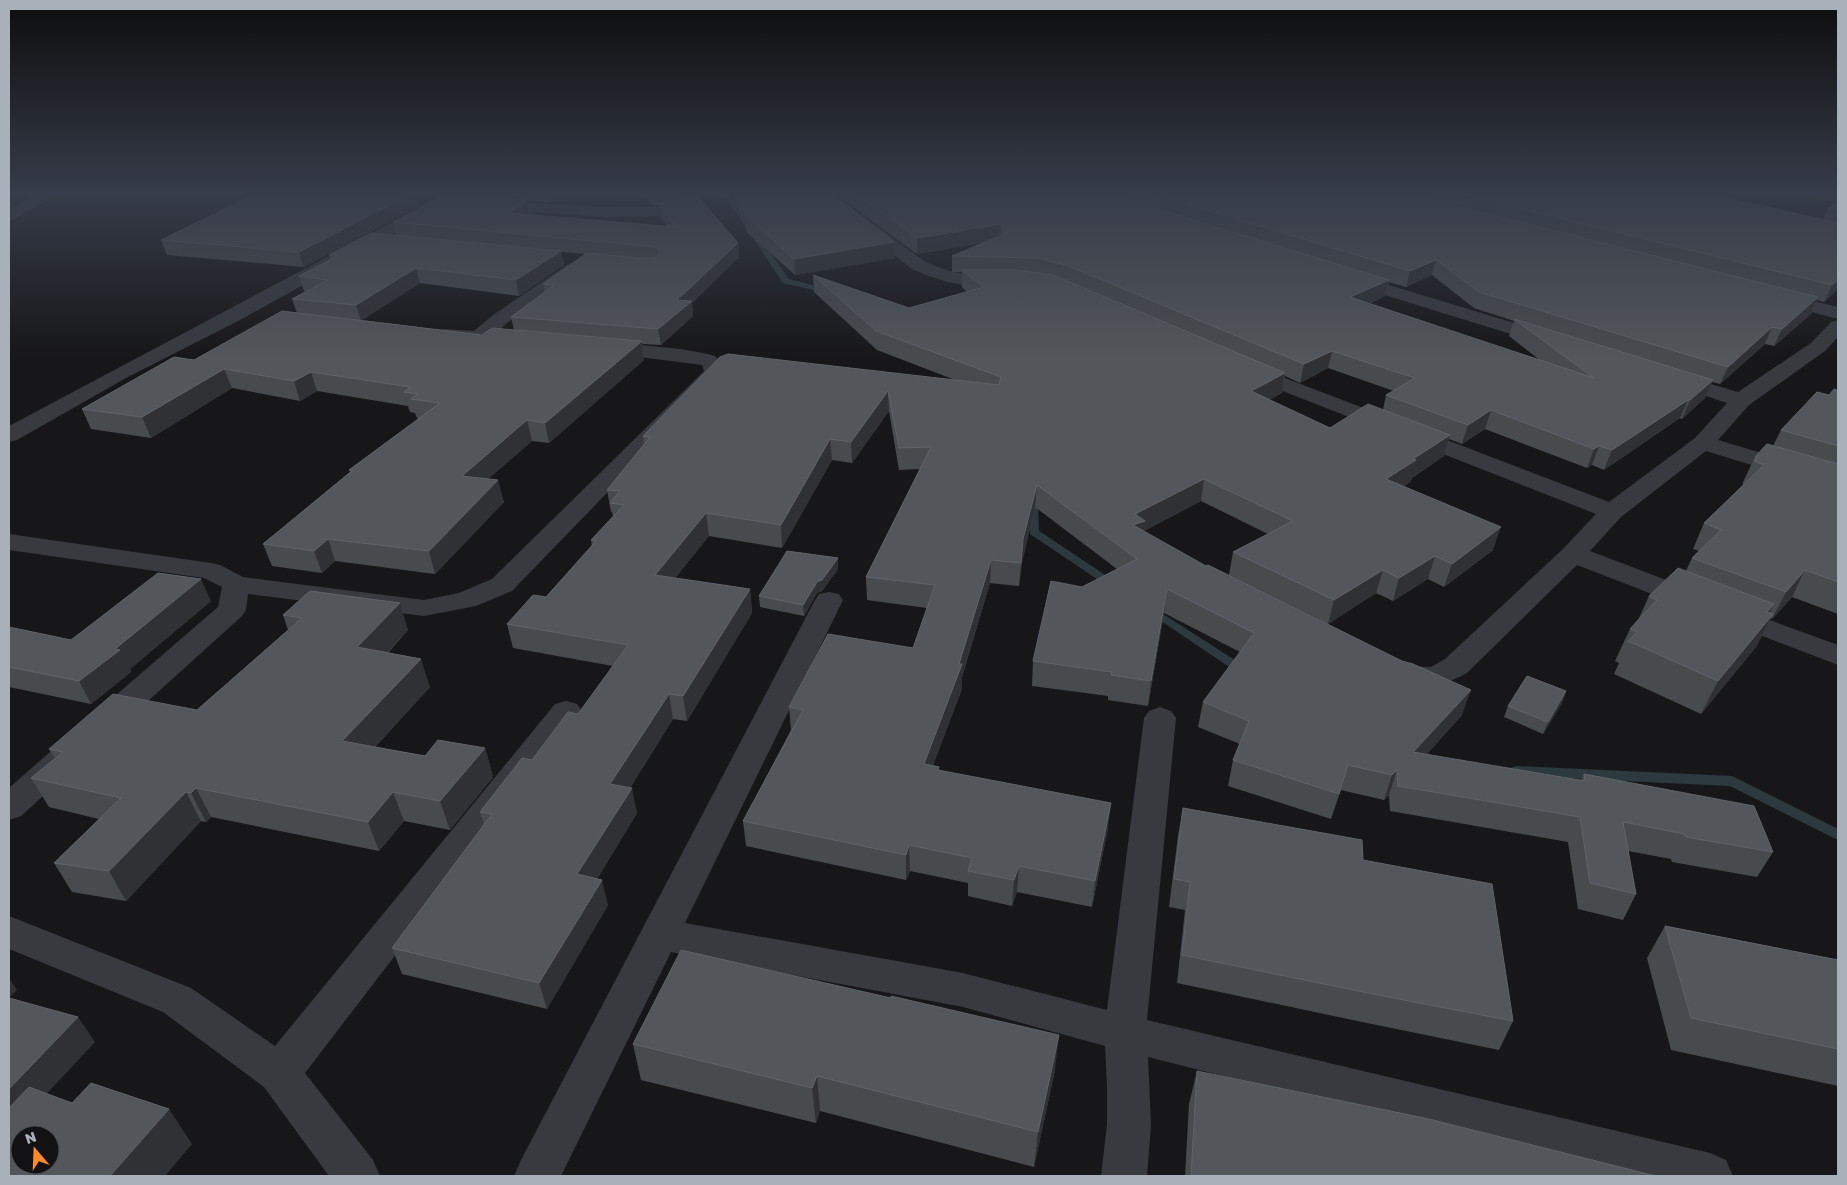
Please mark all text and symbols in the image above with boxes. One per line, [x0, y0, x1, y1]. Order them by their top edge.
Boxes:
north arrow [10, 1125, 60, 1175]
text: N [23, 1127, 38, 1147]

